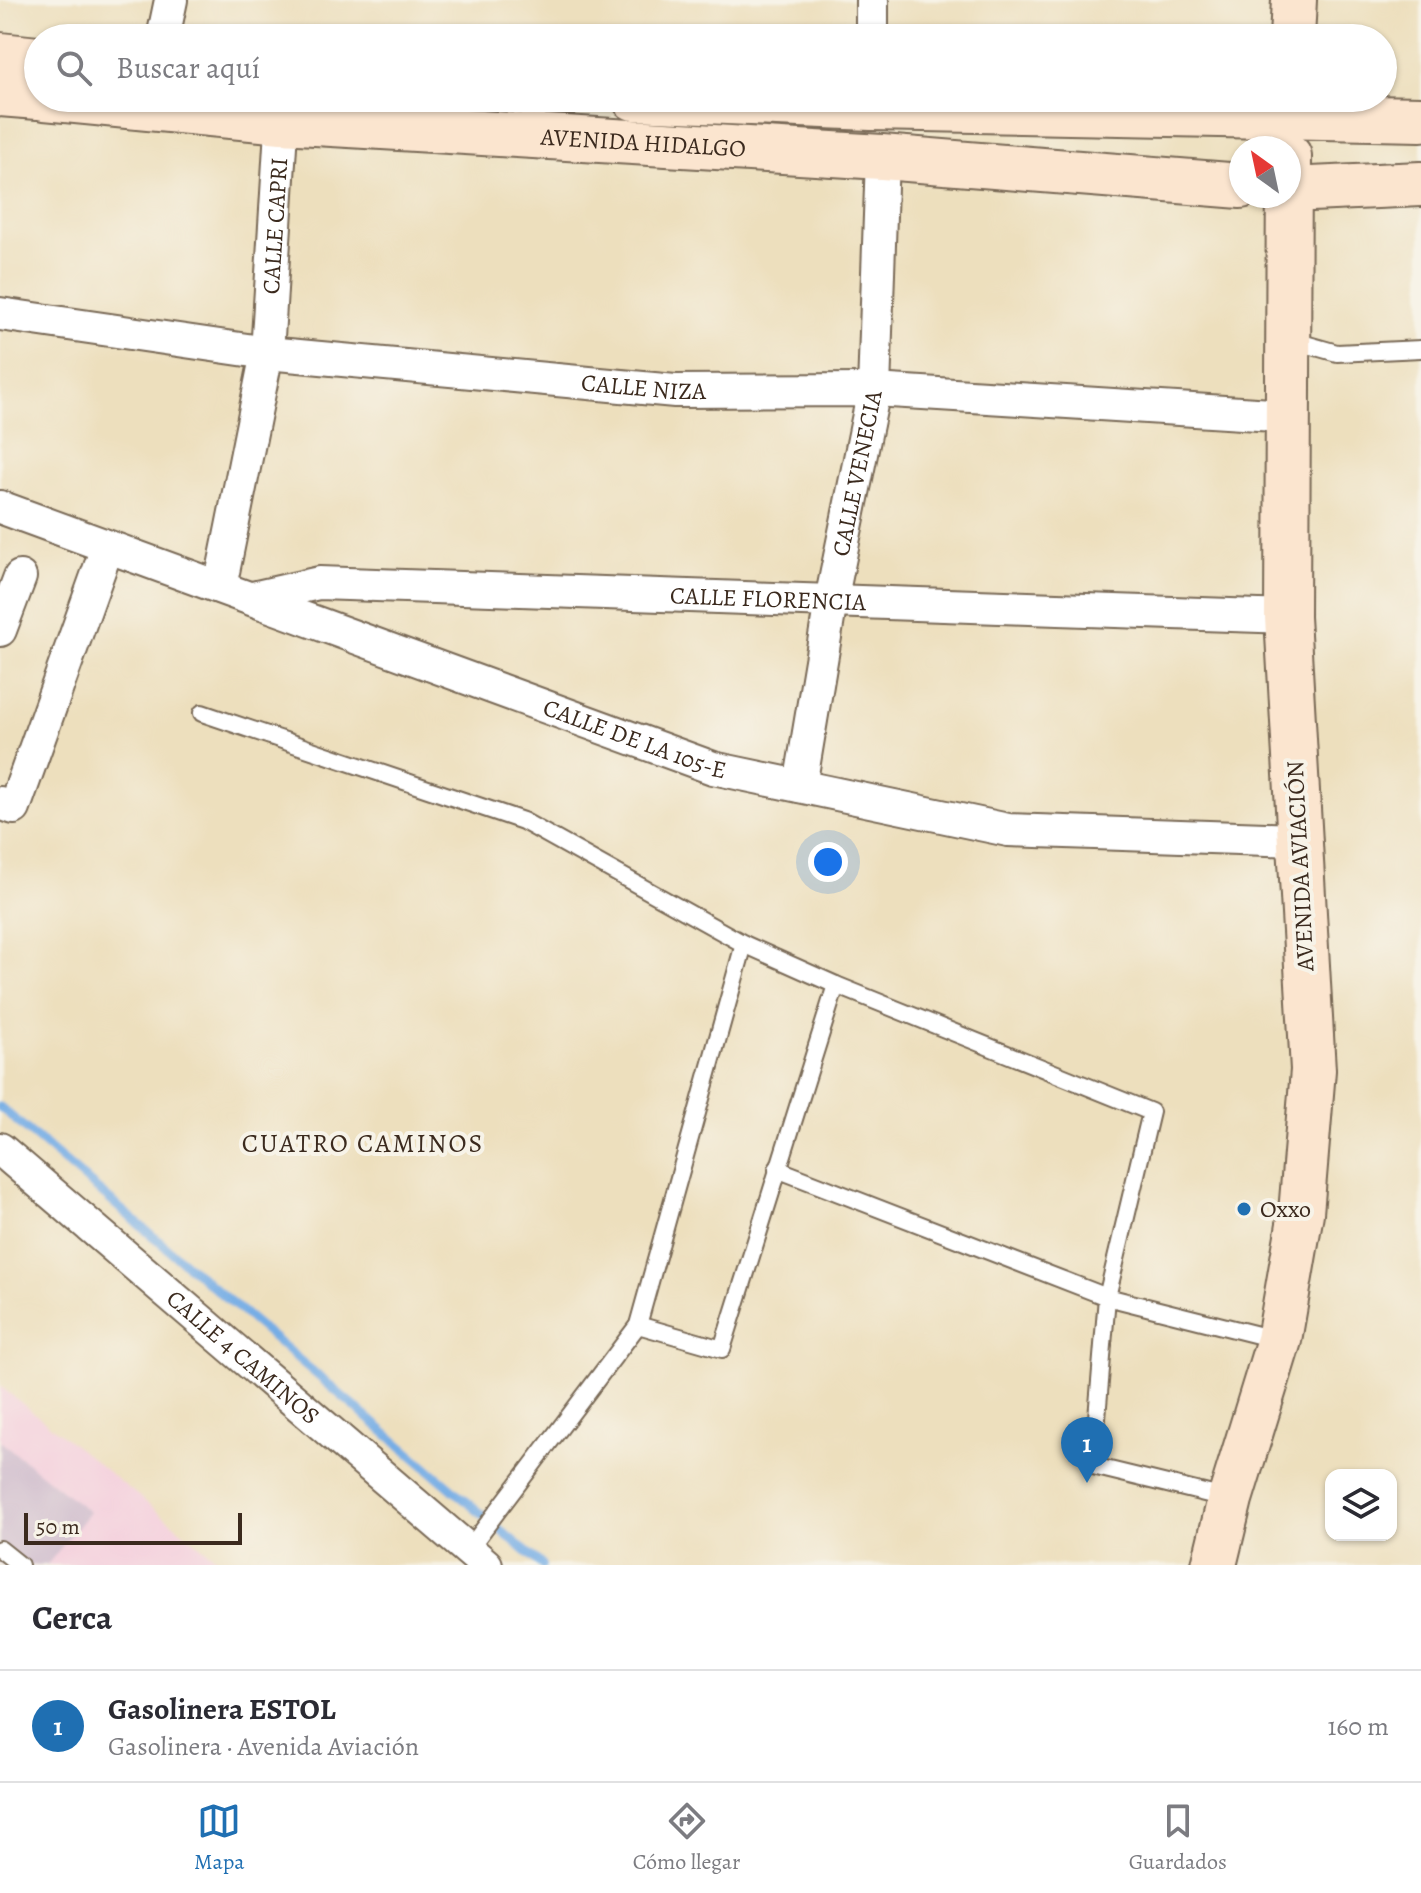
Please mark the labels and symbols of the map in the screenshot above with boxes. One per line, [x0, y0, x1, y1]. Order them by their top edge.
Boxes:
street label: AVENIDA HIDALGO [539, 120, 747, 165]
north arrow [1229, 136, 1301, 208]
street label: CALLE CAPRI [255, 157, 295, 295]
street label: CALLE NIZA [580, 366, 707, 407]
street label: CALLE VENECIA [825, 386, 890, 559]
street label: CALLE FLORENCIA [670, 579, 868, 618]
street label: CALLE DE LA 105-E [539, 691, 729, 786]
street label: AVENIDA AVIACIÓN [1279, 760, 1322, 973]
your location [808, 842, 848, 882]
district label: CUATRO CAMINOS [242, 1126, 484, 1161]
place label: Oxxo [1260, 1193, 1311, 1225]
marker: Oxxo [1235, 1200, 1253, 1218]
street label: CALLE 4 CAMINOS [160, 1283, 326, 1432]
pin: 1 [1061, 1417, 1113, 1483]
scale bar [24, 1509, 242, 1545]

